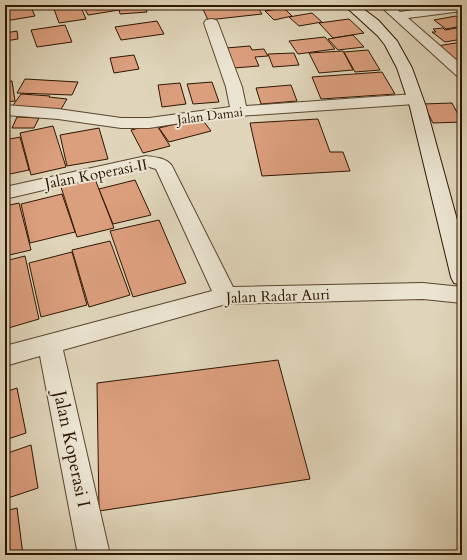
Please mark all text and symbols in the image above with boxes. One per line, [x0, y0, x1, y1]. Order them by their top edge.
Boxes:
street label: Jalan Damai [174, 103, 244, 129]
street label: Jalan Koperasi II [41, 154, 149, 194]
street label: Jalan Radar Auri [224, 284, 330, 308]
street label: Jalan Koperasi I [46, 386, 96, 510]

